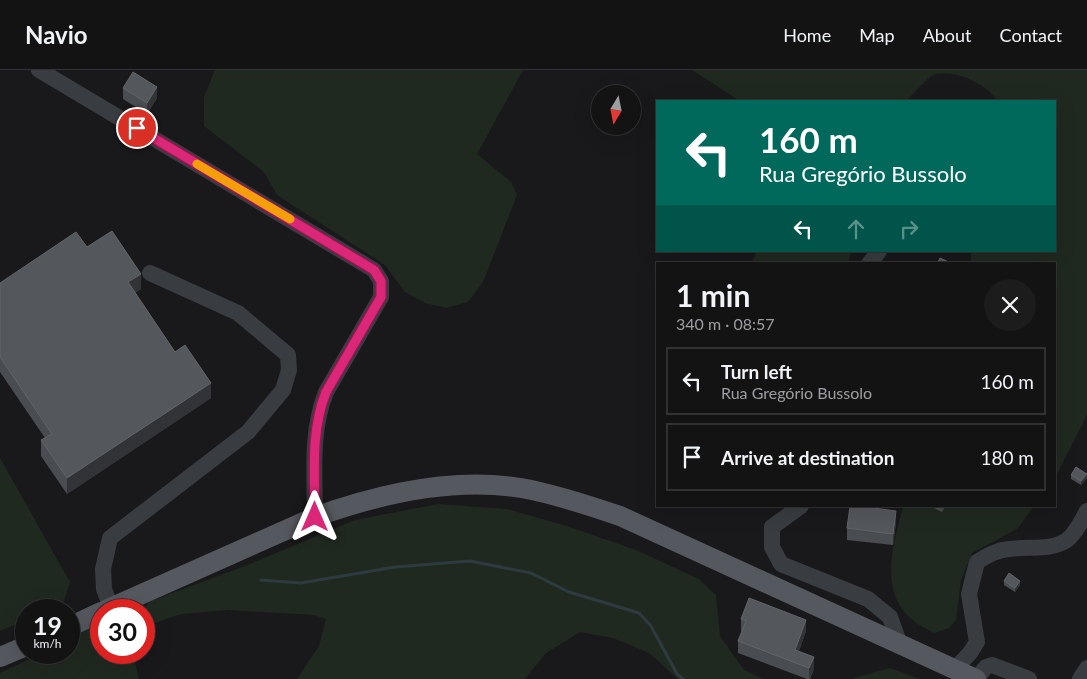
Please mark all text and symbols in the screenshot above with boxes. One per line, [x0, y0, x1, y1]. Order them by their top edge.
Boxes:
text: Navio [25, 20, 88, 49]
text: Home [783, 24, 831, 46]
text: Map [859, 24, 895, 46]
text: About [923, 24, 972, 46]
text: Contact [1000, 24, 1062, 46]
north arrow [591, 85, 641, 135]
map controls [591, 85, 641, 135]
pin [116, 107, 158, 149]
icon: arrive [123, 114, 151, 142]
text: 160 m [759, 118, 858, 160]
icon: left [676, 120, 741, 185]
text: Rua Gregório Bussolo [759, 160, 967, 187]
icon: left [789, 215, 817, 243]
icon: ahead [842, 215, 870, 243]
icon: right [895, 215, 923, 243]
text: 1 min [676, 277, 750, 313]
button: close [984, 279, 1036, 331]
text: 340 m · 08:57 [676, 314, 775, 333]
text: Turn left [721, 360, 792, 383]
icon: left [678, 367, 706, 395]
text: 160 m [980, 370, 1034, 393]
text: Rua Gregório Bussolo [721, 383, 872, 402]
icon: arrive [678, 443, 706, 471]
text: Arrive at destination [721, 446, 894, 469]
text: 180 m [980, 446, 1034, 469]
position arrow [288, 490, 340, 542]
speed limit sign: 30 [90, 599, 155, 664]
text: 19 [33, 610, 62, 640]
text: km/h [33, 636, 62, 651]

